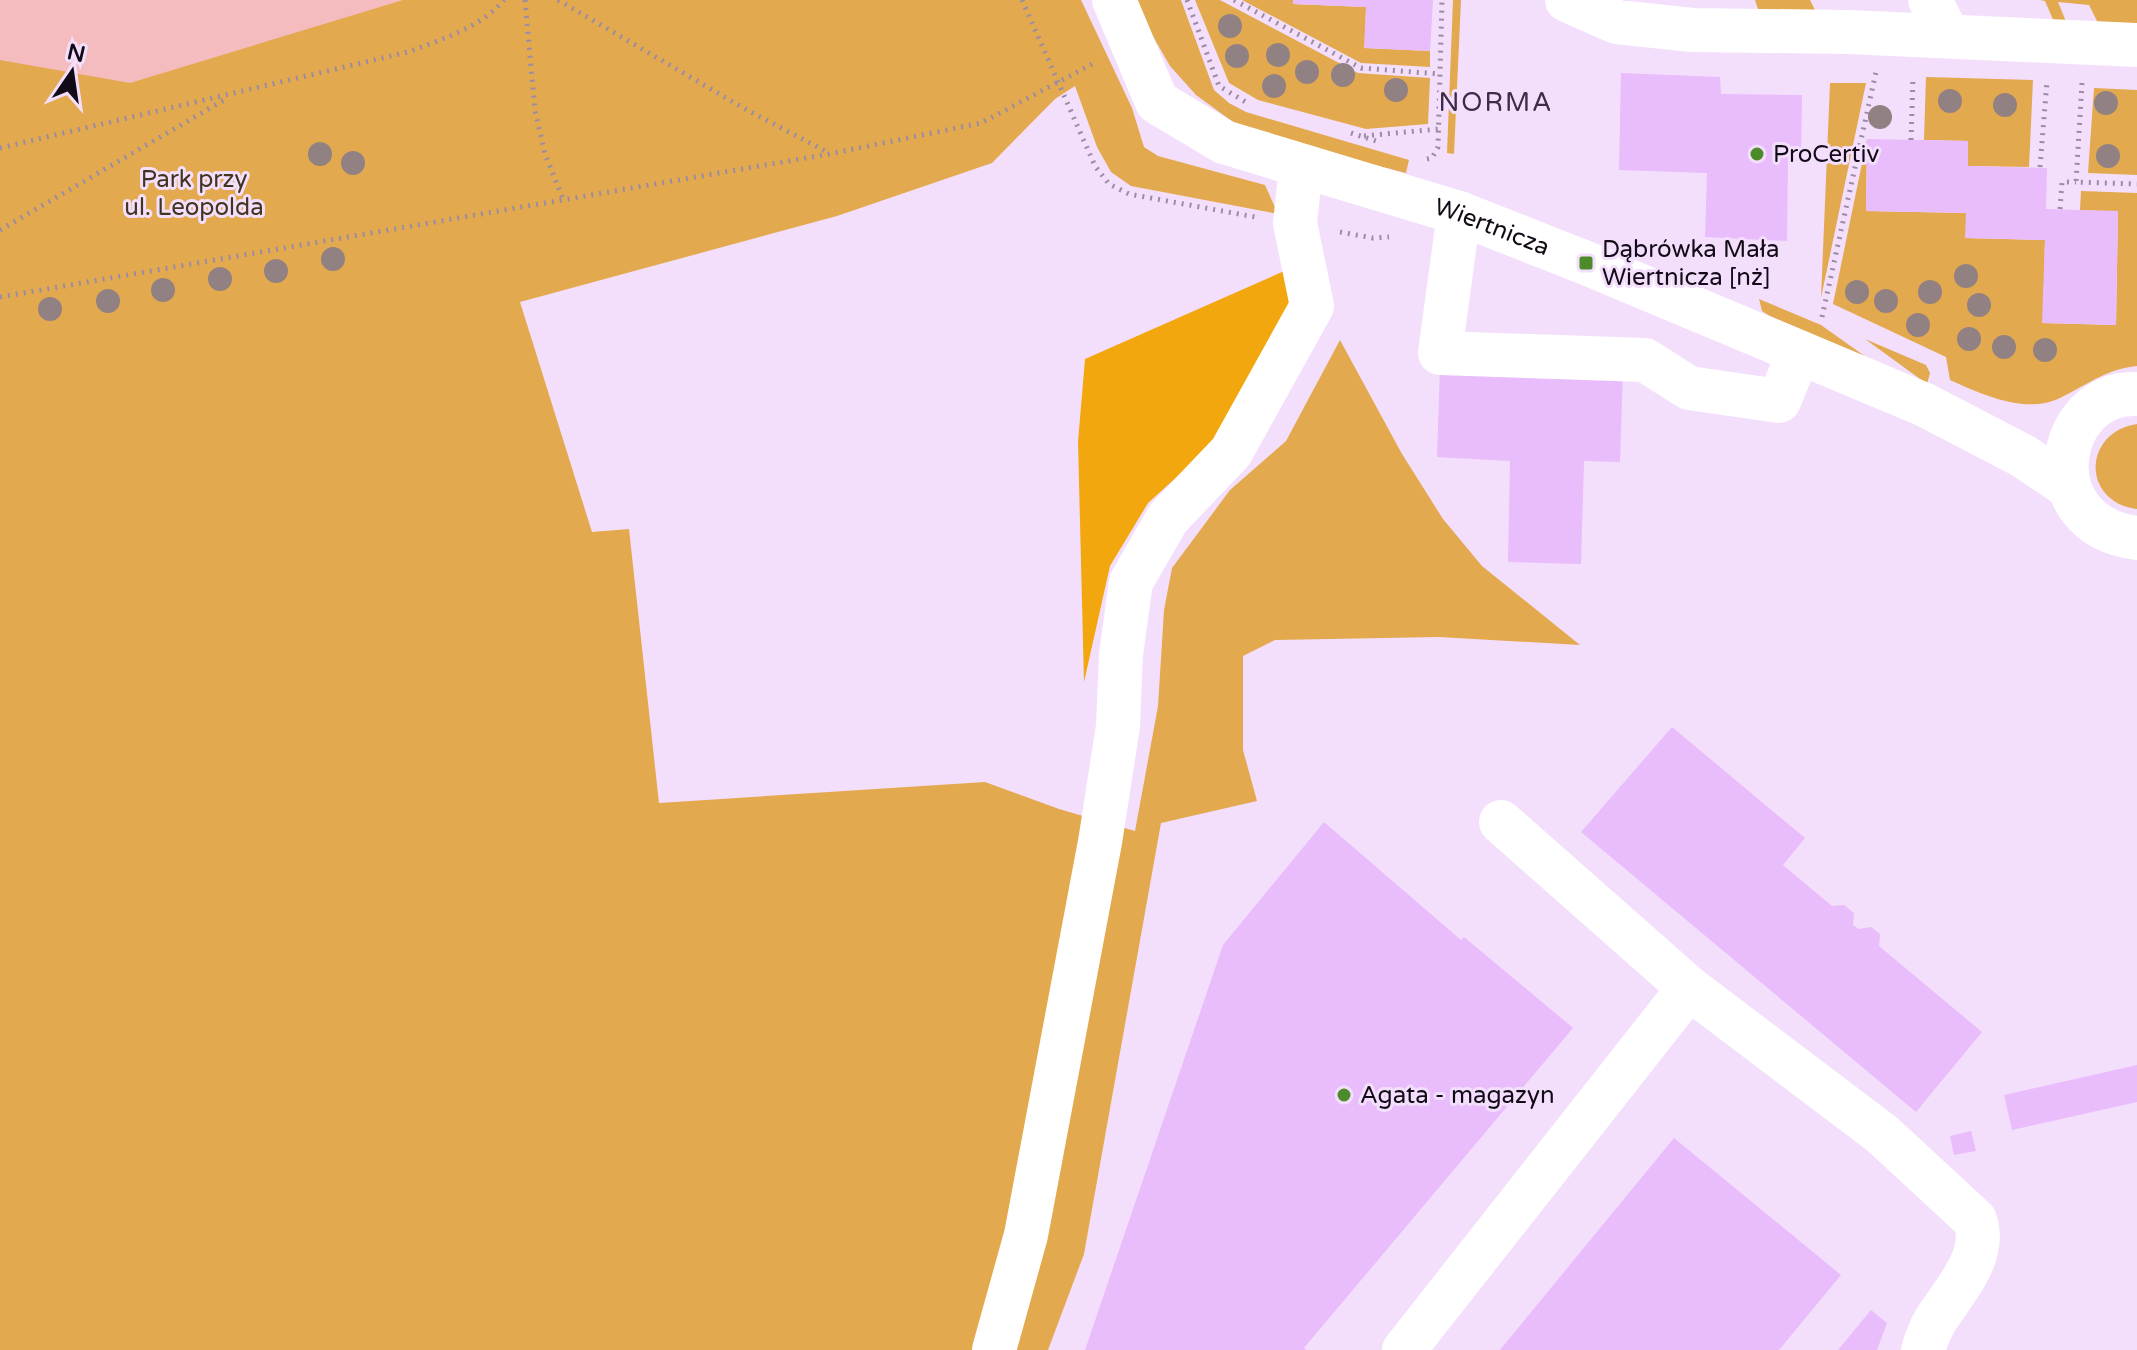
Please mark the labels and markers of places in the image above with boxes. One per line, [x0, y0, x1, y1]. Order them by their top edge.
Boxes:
place label: ProCertiv [1773, 140, 1879, 169]
marker: ProCertiv [1748, 145, 1766, 163]
place label: Dąbrówka Mała Wiertnicza [nż] [1602, 235, 1779, 292]
marker: Dąbrówka Mała Wiertnicza [nż] [1577, 254, 1595, 272]
place label: Agata - magazyn [1360, 1081, 1555, 1110]
marker: Agata - magazyn [1335, 1086, 1353, 1104]

